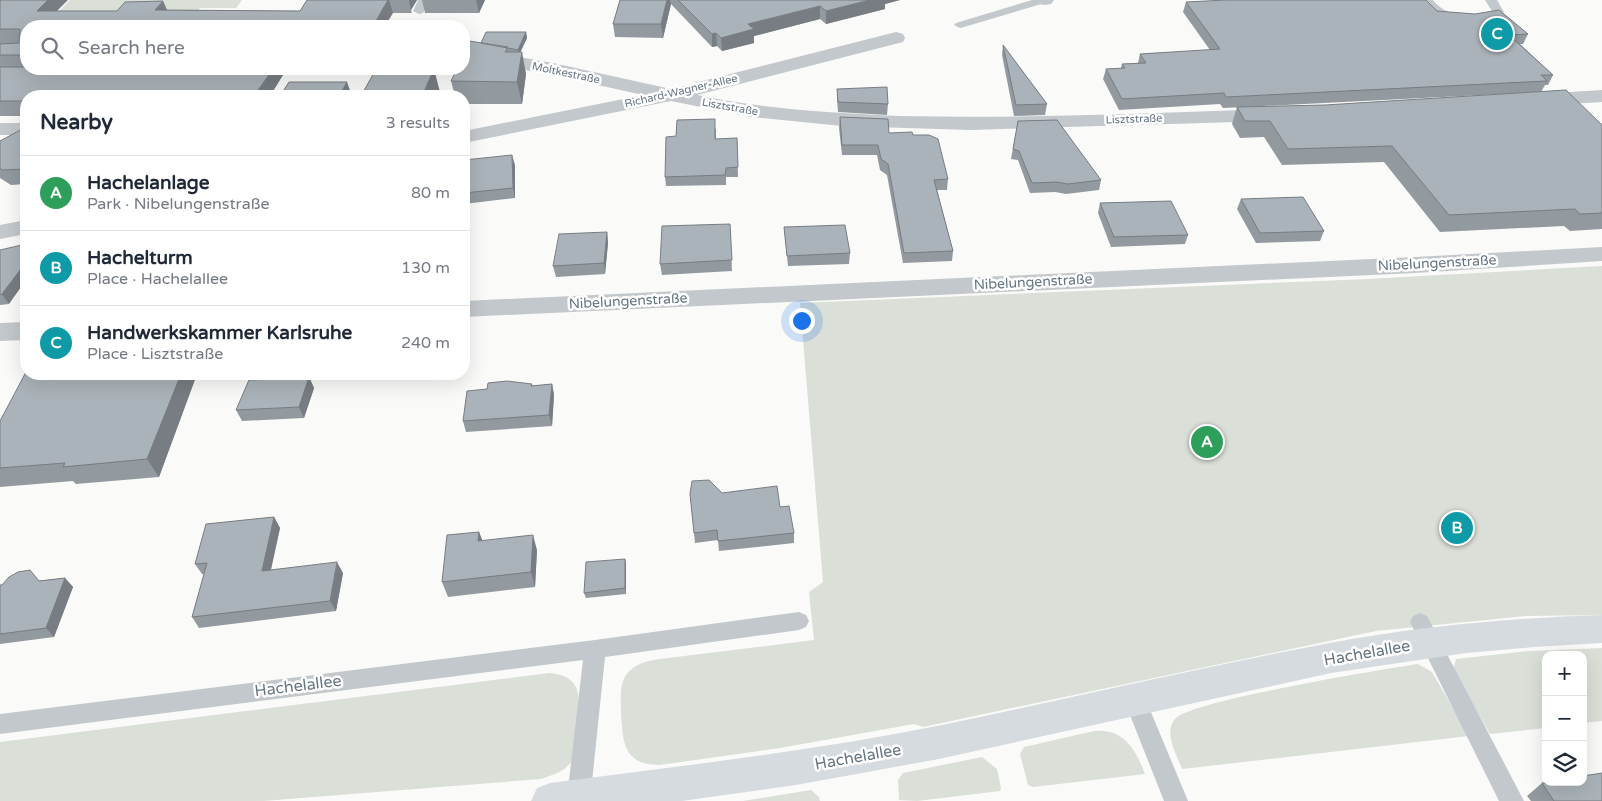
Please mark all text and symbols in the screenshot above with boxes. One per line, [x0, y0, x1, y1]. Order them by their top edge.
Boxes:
pin: C [1481, 15, 1513, 53]
search box [20, 20, 470, 75]
icon: search [38, 34, 66, 62]
text: Search here [78, 37, 185, 59]
street label: Moltkestraße [531, 59, 601, 87]
street label: Richard-Wagner-Allee [623, 72, 739, 110]
street label: Lisztstraße [701, 96, 759, 118]
text: Nearby [40, 110, 113, 135]
street label: Lisztstraße [1105, 112, 1163, 126]
text: 3 results [386, 113, 450, 133]
text: Hachelanlage [87, 172, 210, 194]
text: A [50, 183, 62, 203]
text: 80 m [411, 183, 450, 203]
text: Park · Nibelungenstraße [87, 194, 269, 214]
text: Hachelturm [87, 247, 193, 269]
street label: Nibelungenstraße [1377, 251, 1497, 275]
text: B [50, 258, 62, 278]
text: 130 m [401, 258, 450, 278]
text: Place · Hachelallee [87, 269, 228, 289]
street label: Nibelungenstraße [973, 270, 1093, 294]
street label: Nibelungenstraße [568, 289, 688, 313]
your location [789, 308, 815, 334]
text: Handwerkskammer Karlsruhe [87, 322, 352, 344]
text: C [50, 333, 62, 353]
text: 240 m [401, 333, 450, 353]
text: Place · Lisztstraße [87, 344, 223, 364]
pin: A [1191, 423, 1223, 461]
pin: B [1441, 509, 1473, 547]
street label: Hachelallee [1322, 636, 1412, 670]
map controls [1542, 651, 1587, 786]
button: + [1542, 651, 1587, 696]
street label: Hachelallee [253, 671, 343, 701]
button: − [1542, 696, 1587, 741]
street label: Hachelallee [813, 740, 903, 774]
button: layers [1542, 741, 1587, 786]

